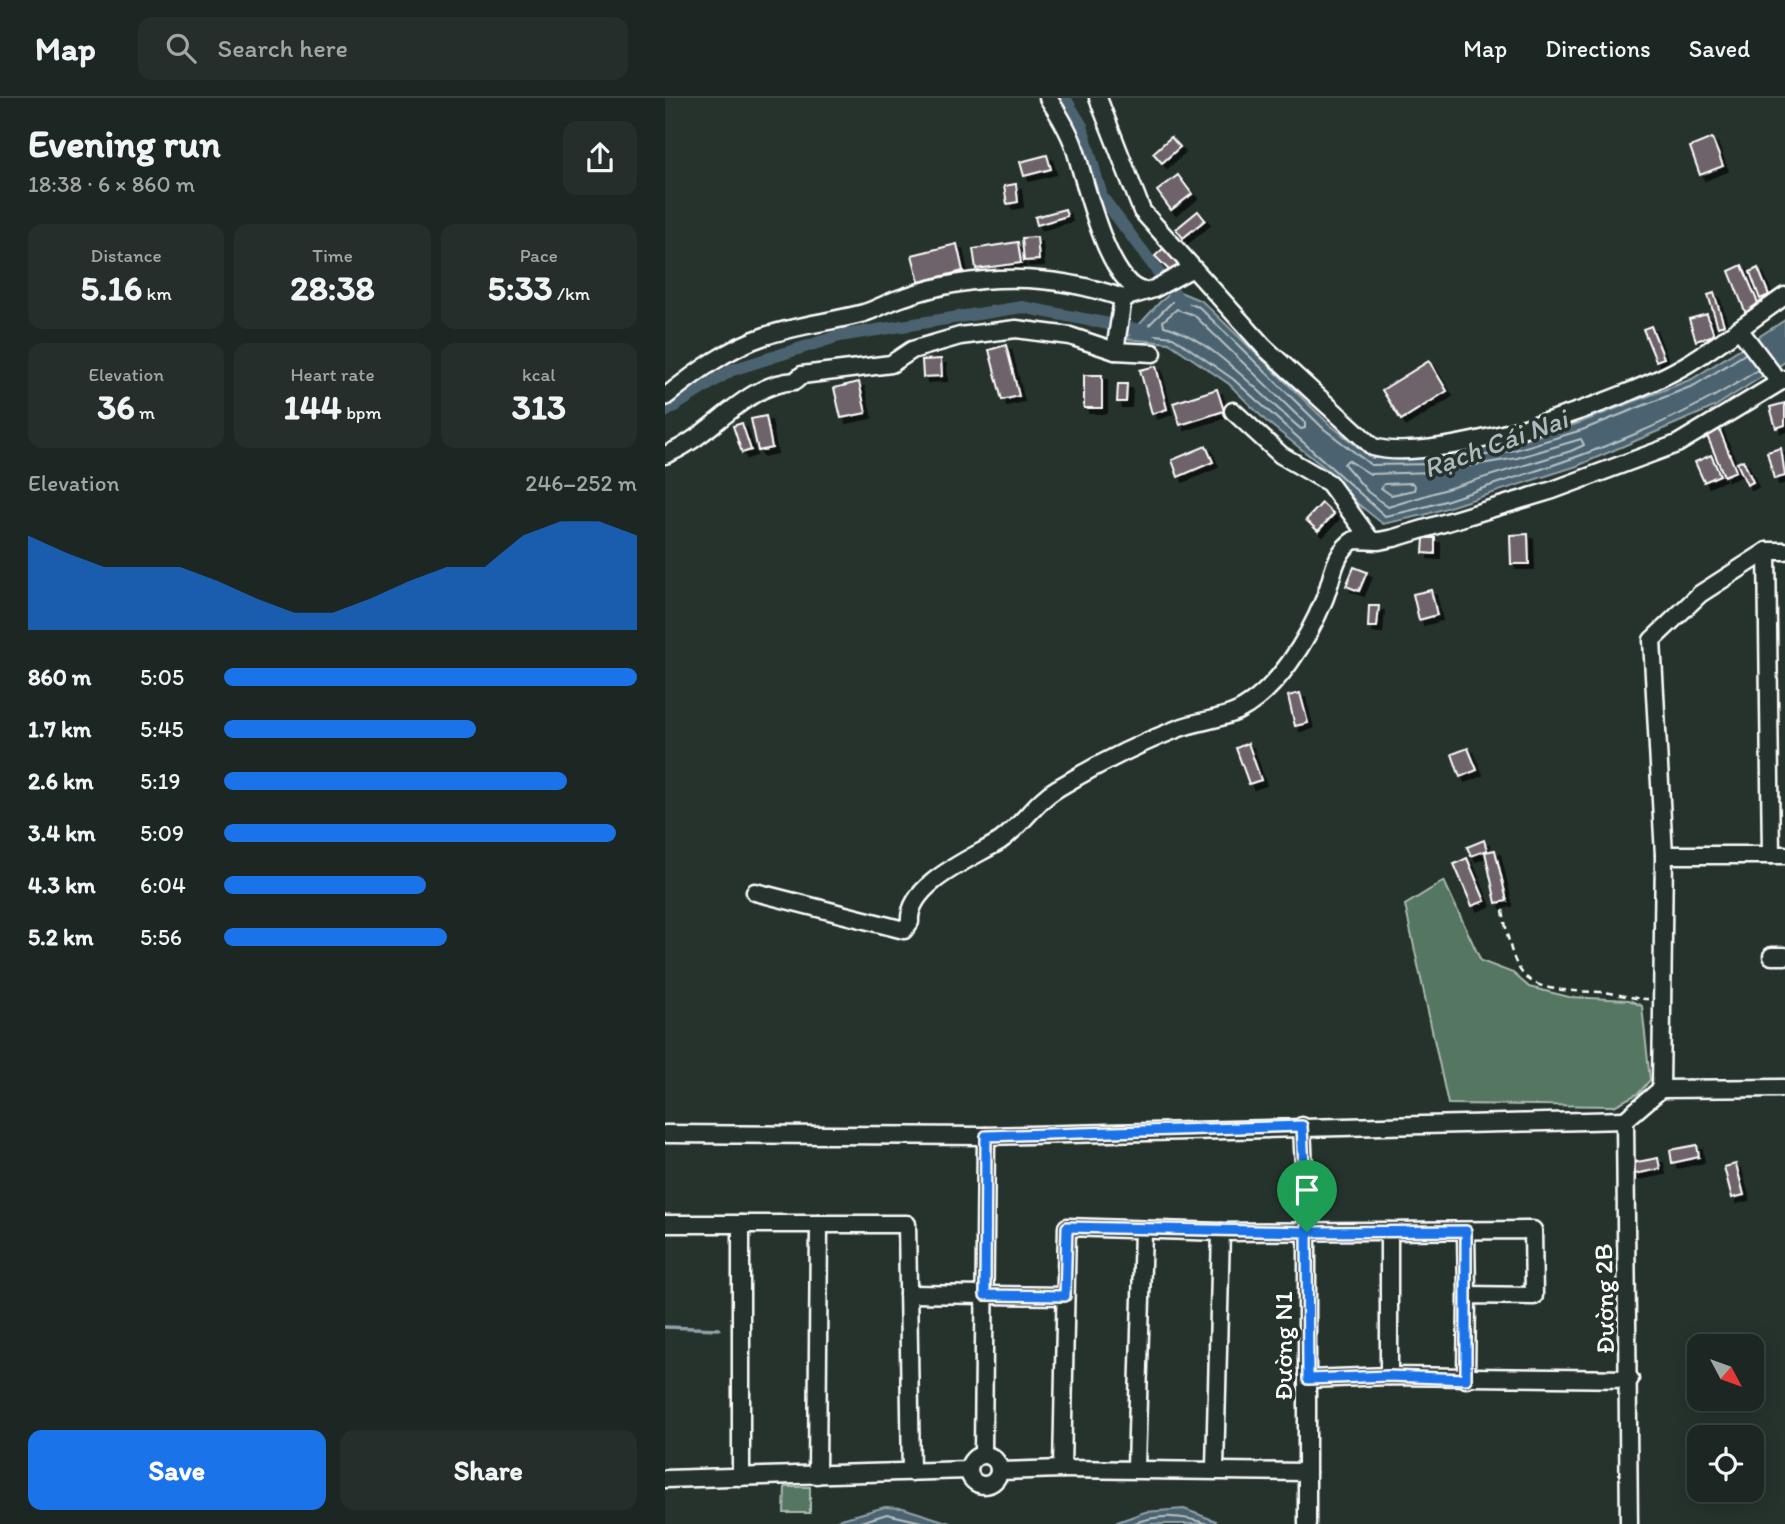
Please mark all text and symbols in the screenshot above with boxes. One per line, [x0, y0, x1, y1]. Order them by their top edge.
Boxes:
search box [138, 17, 628, 80]
text: Map [35, 29, 96, 68]
icon: search [162, 29, 200, 67]
text: Search here [218, 32, 348, 64]
text: Map [1463, 34, 1507, 63]
text: Directions [1545, 34, 1651, 63]
text: Saved [1689, 34, 1750, 63]
text: Evening run [28, 121, 221, 167]
button: share [563, 121, 637, 195]
text: 18:38 · 6 × 860 m [28, 170, 195, 198]
text: Distance [91, 244, 162, 267]
text: Time [312, 244, 353, 267]
text: Pace [520, 244, 558, 267]
text: 5.16 [81, 267, 142, 309]
text: 28:38 [290, 267, 375, 309]
text: 5:33 [488, 267, 553, 309]
text: km [142, 282, 172, 305]
text: /km [553, 282, 590, 305]
text: Elevation [88, 363, 164, 386]
text: Heart rate [290, 363, 375, 386]
text: kcal [522, 363, 556, 386]
text: 36 [97, 386, 135, 428]
text: 144 [284, 386, 342, 428]
text: 313 [512, 386, 566, 428]
water label: Rạch Cái Nai [1418, 400, 1575, 485]
text: m [135, 401, 155, 424]
text: bpm [342, 401, 381, 424]
text: Elevation [28, 469, 119, 497]
text: 246–252 m [525, 469, 637, 497]
text: 860 m [28, 663, 91, 691]
text: 5:05 [140, 663, 184, 691]
text: 1.7 km [28, 715, 91, 743]
text: 5:45 [140, 715, 184, 743]
text: 2.6 km [28, 767, 94, 795]
text: 5:19 [140, 767, 180, 795]
text: 3.4 km [28, 819, 96, 847]
text: 5:09 [140, 819, 184, 847]
text: 4.3 km [28, 871, 96, 899]
text: 6:04 [140, 871, 186, 899]
text: 5.2 km [28, 923, 93, 951]
text: 5:56 [140, 923, 182, 951]
pin [1277, 1160, 1337, 1232]
icon: arrive [1288, 1171, 1326, 1209]
street label: Đường 2B [1587, 1243, 1621, 1355]
street label: Đường N1 [1267, 1291, 1299, 1401]
north arrow [1687, 1334, 1764, 1410]
map controls [1687, 1334, 1764, 1502]
button: locate [1687, 1425, 1764, 1502]
button: Save [28, 1430, 326, 1510]
button: Share [340, 1430, 637, 1510]

